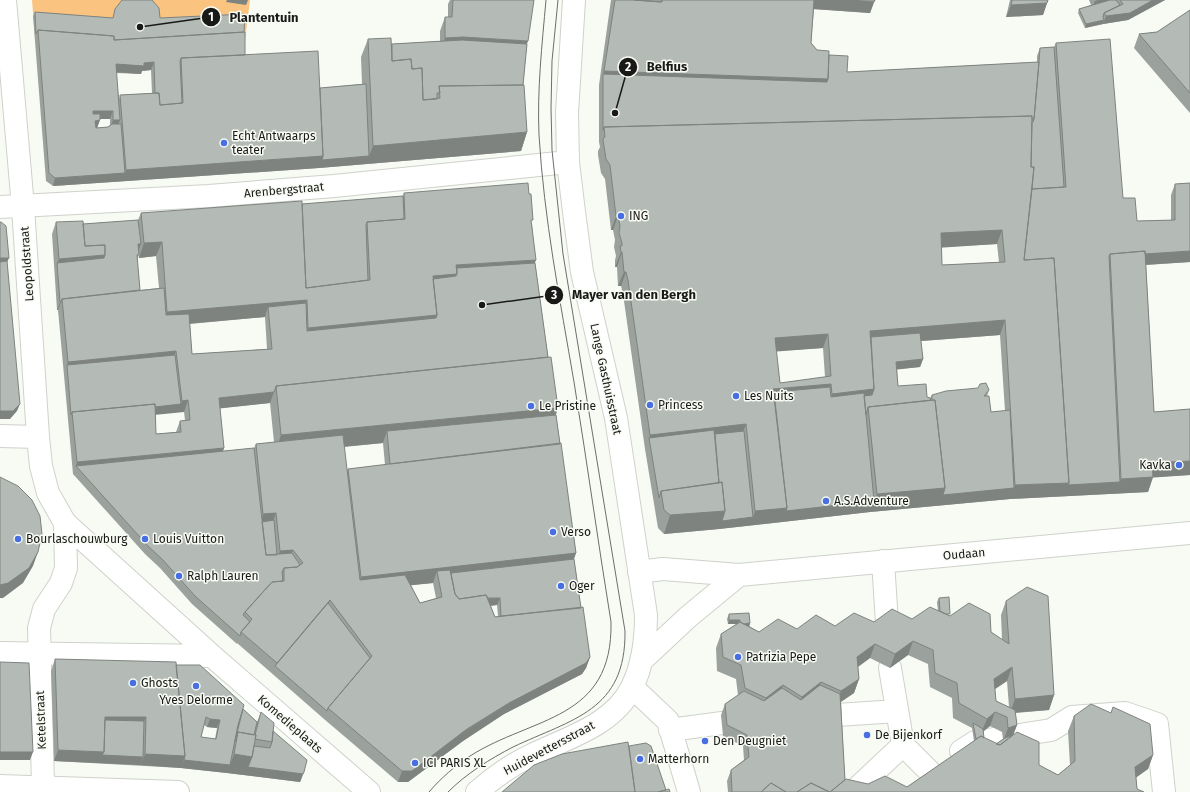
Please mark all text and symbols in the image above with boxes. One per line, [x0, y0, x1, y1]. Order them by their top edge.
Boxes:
callout: Plantentuin [201, 5, 306, 30]
text: 1 [208, 10, 214, 24]
text: Plantentuin [229, 10, 299, 25]
callout: Belfius [618, 54, 695, 79]
text: Belfius [647, 59, 688, 74]
text: 2 [625, 60, 631, 74]
place label: Echt Antwaarps teater [232, 129, 316, 157]
marker: Echt Antwaarps teater [219, 138, 229, 148]
street label: Arenbergstraat [243, 179, 325, 200]
place label: ING [629, 209, 648, 223]
marker: ING [616, 211, 626, 221]
street label: Leopoldstraat [17, 225, 37, 302]
callout: Mayer van den Bergh [544, 282, 704, 307]
text: Mayer van den Bergh [572, 287, 696, 302]
text: 3 [550, 288, 557, 302]
street label: Lange Gasthuisstraat [587, 322, 625, 437]
place label: Les Nuits [744, 389, 794, 403]
marker: Les Nuits [731, 391, 741, 401]
place label: Princess [658, 398, 703, 412]
place label: Le Pristine [539, 399, 596, 413]
marker: Princess [645, 400, 655, 410]
marker: Le Pristine [526, 401, 536, 411]
place label: Kavka [1139, 458, 1171, 472]
marker: Kavka [1174, 460, 1184, 470]
place label: A.S.Adventure [834, 494, 909, 508]
marker: A.S.Adventure [821, 496, 831, 506]
place label: Verso [561, 525, 591, 539]
marker: Verso [548, 527, 558, 537]
place label: Bourlaschouwburg [26, 532, 128, 546]
place label: Louis Vuitton [153, 532, 224, 546]
marker: Bourlaschouwburg [13, 534, 23, 544]
marker: Louis Vuitton [140, 534, 150, 544]
street label: Oudaan [942, 545, 986, 563]
place label: Ralph Lauren [187, 569, 259, 583]
marker: Ralph Lauren [174, 571, 184, 581]
place label: Oger [569, 579, 595, 593]
marker: Oger [556, 581, 566, 591]
place label: Patrizia Pepe [746, 650, 816, 664]
marker: Patrizia Pepe [733, 652, 743, 662]
place label: Ghosts [141, 676, 179, 690]
marker: Ghosts [128, 678, 138, 688]
marker: Yves Delorme [191, 681, 201, 691]
street label: Ketelstraat [33, 690, 49, 750]
street label: Komedieplaats [255, 692, 326, 756]
place label: Yves Delorme [159, 693, 233, 707]
street label: Huidevettersstraat [501, 718, 597, 778]
place label: De Bijenkorf [875, 728, 943, 742]
marker: De Bijenkorf [862, 730, 872, 740]
place label: Den Deugniet [713, 734, 787, 748]
marker: Den Deugniet [700, 736, 710, 746]
place label: Matterhorn [648, 752, 709, 766]
marker: Matterhorn [635, 754, 645, 764]
place label: ICI PARIS XL [423, 756, 486, 770]
marker: ICI PARIS XL [410, 758, 420, 768]

